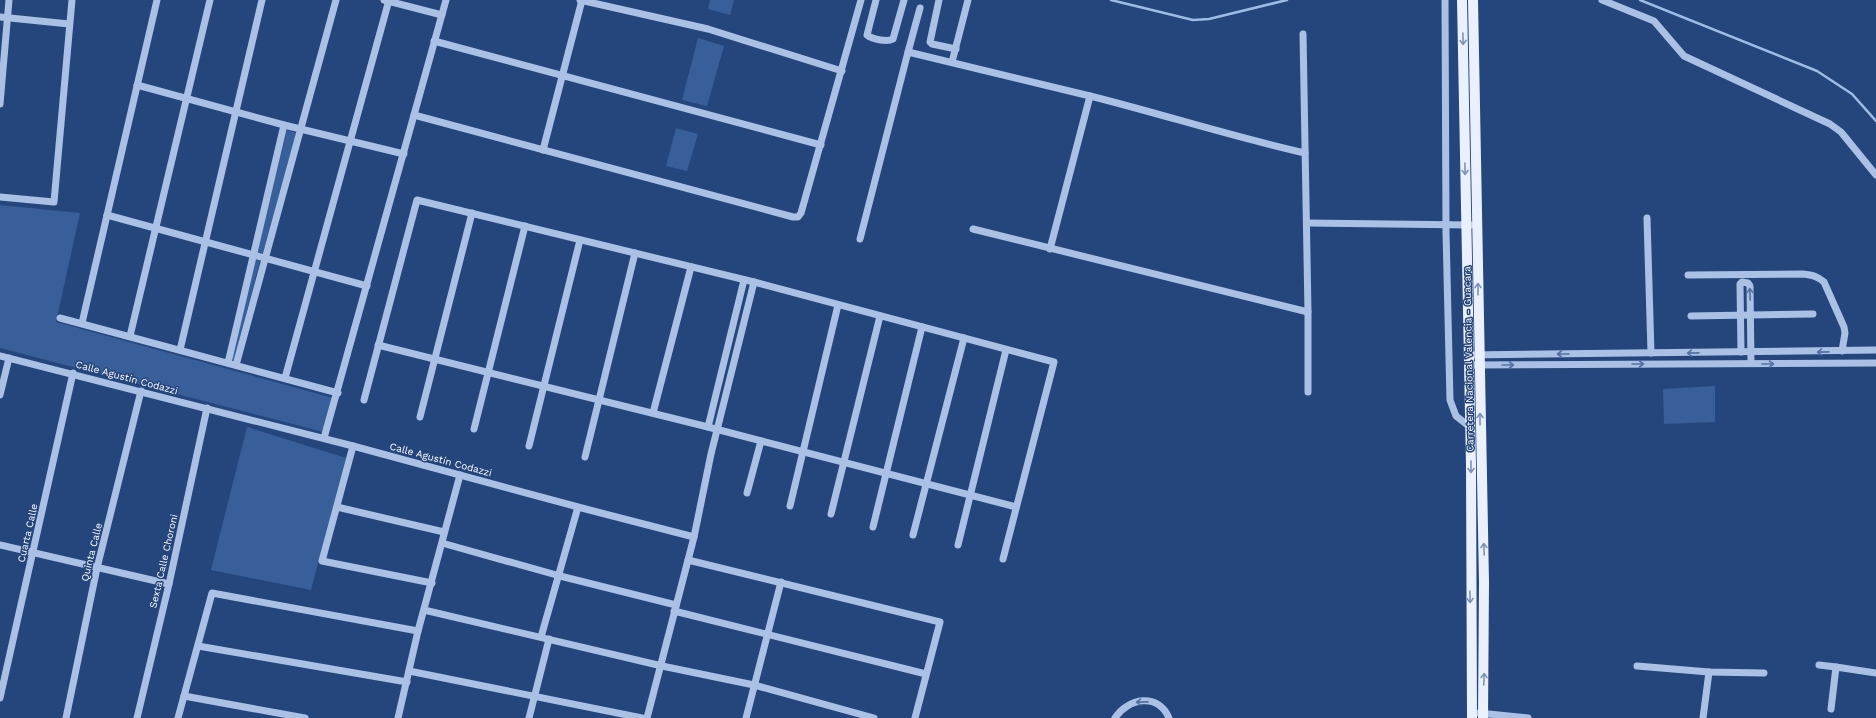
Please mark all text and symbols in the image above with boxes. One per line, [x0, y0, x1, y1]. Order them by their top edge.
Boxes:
one-way arrow [1459, 32, 1467, 45]
one-way arrow [1462, 162, 1469, 175]
street label: Carretera Nacional Valencia - Guacara [1461, 266, 1476, 452]
one-way arrow [1474, 283, 1482, 296]
one-way arrow [1746, 288, 1754, 301]
one-way arrow [1817, 348, 1830, 356]
one-way arrow [1687, 349, 1700, 357]
one-way arrow [1557, 350, 1570, 358]
street label: Calle Agustín Codazzi [75, 359, 179, 396]
one-way arrow [1631, 360, 1644, 368]
one-way arrow [1761, 360, 1774, 368]
one-way arrow [1501, 361, 1514, 369]
one-way arrow [1476, 413, 1484, 426]
street label: Calle Agustín Codazzi [389, 441, 493, 478]
one-way arrow [1467, 460, 1475, 473]
street label: Cuarta Calle [15, 502, 40, 564]
street label: Sexta Calle Choroni [147, 513, 180, 609]
street label: Quinta Calle [79, 522, 104, 582]
one-way arrow [1480, 543, 1487, 556]
one-way arrow [1466, 590, 1474, 603]
one-way arrow [1480, 673, 1487, 686]
one-way arrow [1136, 698, 1149, 706]

